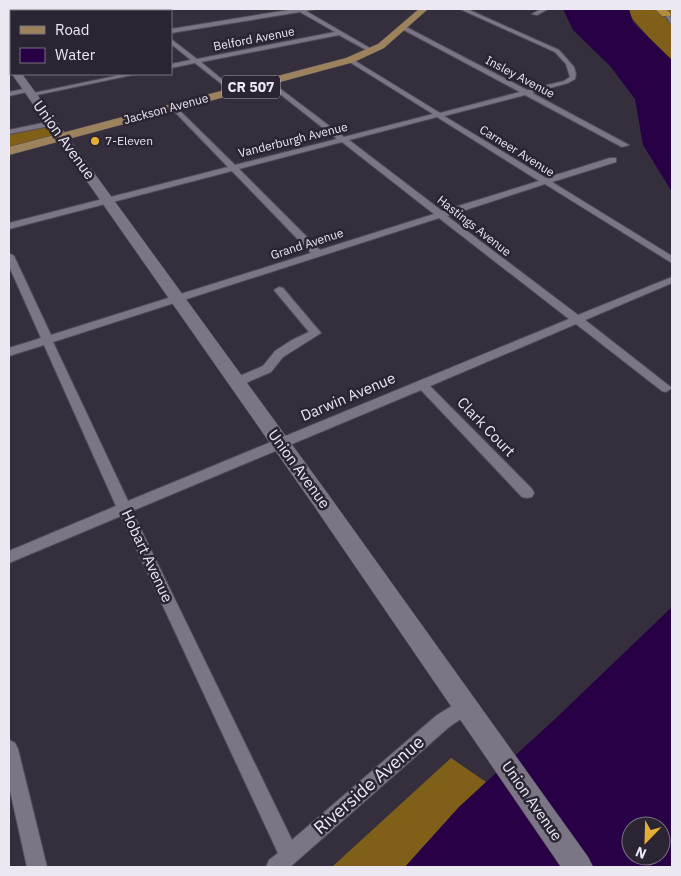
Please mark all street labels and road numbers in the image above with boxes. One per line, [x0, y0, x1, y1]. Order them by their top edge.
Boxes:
street label: Belford Avenue [212, 23, 296, 54]
street label: Insley Avenue [483, 52, 558, 101]
road number: CR 507 [222, 75, 280, 98]
street label: Jackson Avenue [122, 90, 210, 127]
street label: Union Avenue [29, 97, 99, 183]
street label: Vanderburgh Avenue [237, 119, 349, 160]
street label: Carneer Avenue [477, 122, 558, 180]
street label: Hastings Avenue [434, 192, 515, 259]
street label: Grand Avenue [268, 225, 346, 262]
street label: Darwin Avenue [298, 368, 398, 425]
street label: Clark Court [453, 393, 519, 460]
street label: Union Avenue [264, 426, 334, 512]
street label: Hobart Avenue [118, 506, 177, 605]
street label: Riverside Avenue [309, 730, 429, 839]
street label: Union Avenue [498, 757, 567, 844]

